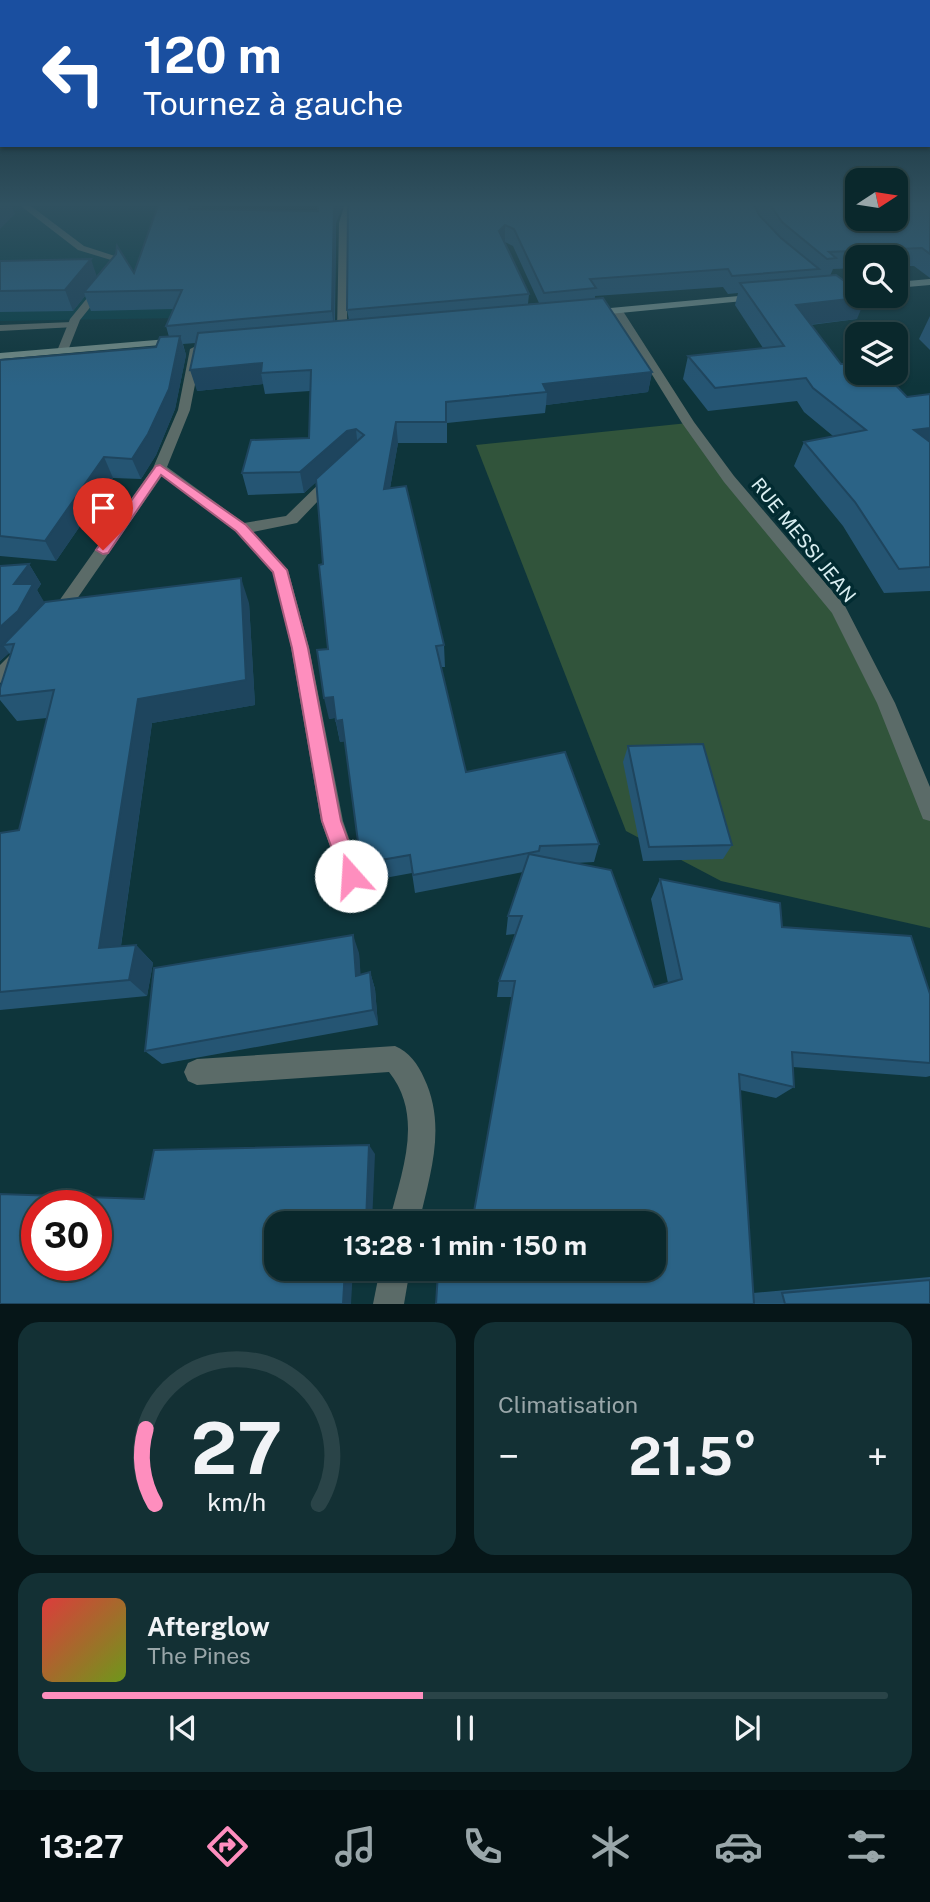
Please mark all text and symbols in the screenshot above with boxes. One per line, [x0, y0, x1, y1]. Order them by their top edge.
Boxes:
text: 120 m [143, 26, 282, 84]
icon: left [28, 28, 119, 119]
text: Tournez à gauche [143, 85, 403, 122]
north arrow [845, 168, 908, 231]
map controls [845, 168, 908, 385]
button: search [845, 245, 908, 308]
button: layers [845, 322, 908, 385]
street label: RUE MESSI JEAN [747, 474, 861, 606]
pin [73, 478, 133, 550]
icon: arrive [84, 489, 122, 527]
position arrow [314, 839, 388, 913]
speed limit sign: 30 [21, 1190, 112, 1281]
text: 13:28 · 1 min · 150 m [343, 1230, 587, 1261]
text: Climatisation [498, 1391, 638, 1418]
text: 27 [191, 1406, 283, 1491]
text: 21.5° [628, 1426, 758, 1487]
text: − [498, 1434, 519, 1479]
text: + [867, 1434, 888, 1479]
text: km/h [208, 1487, 266, 1517]
text: Afterglow [147, 1611, 270, 1642]
text: The Pines [147, 1642, 251, 1669]
icon: previous [164, 1709, 202, 1747]
icon: pause [446, 1709, 484, 1747]
icon: next [728, 1709, 766, 1747]
icon: directions [203, 1822, 252, 1871]
icon: music [331, 1822, 380, 1871]
icon: phone [458, 1822, 507, 1871]
icon: climate [586, 1822, 635, 1871]
icon: car [714, 1822, 763, 1871]
icon: filters [842, 1822, 891, 1871]
text: 13:27 [39, 1828, 124, 1865]

